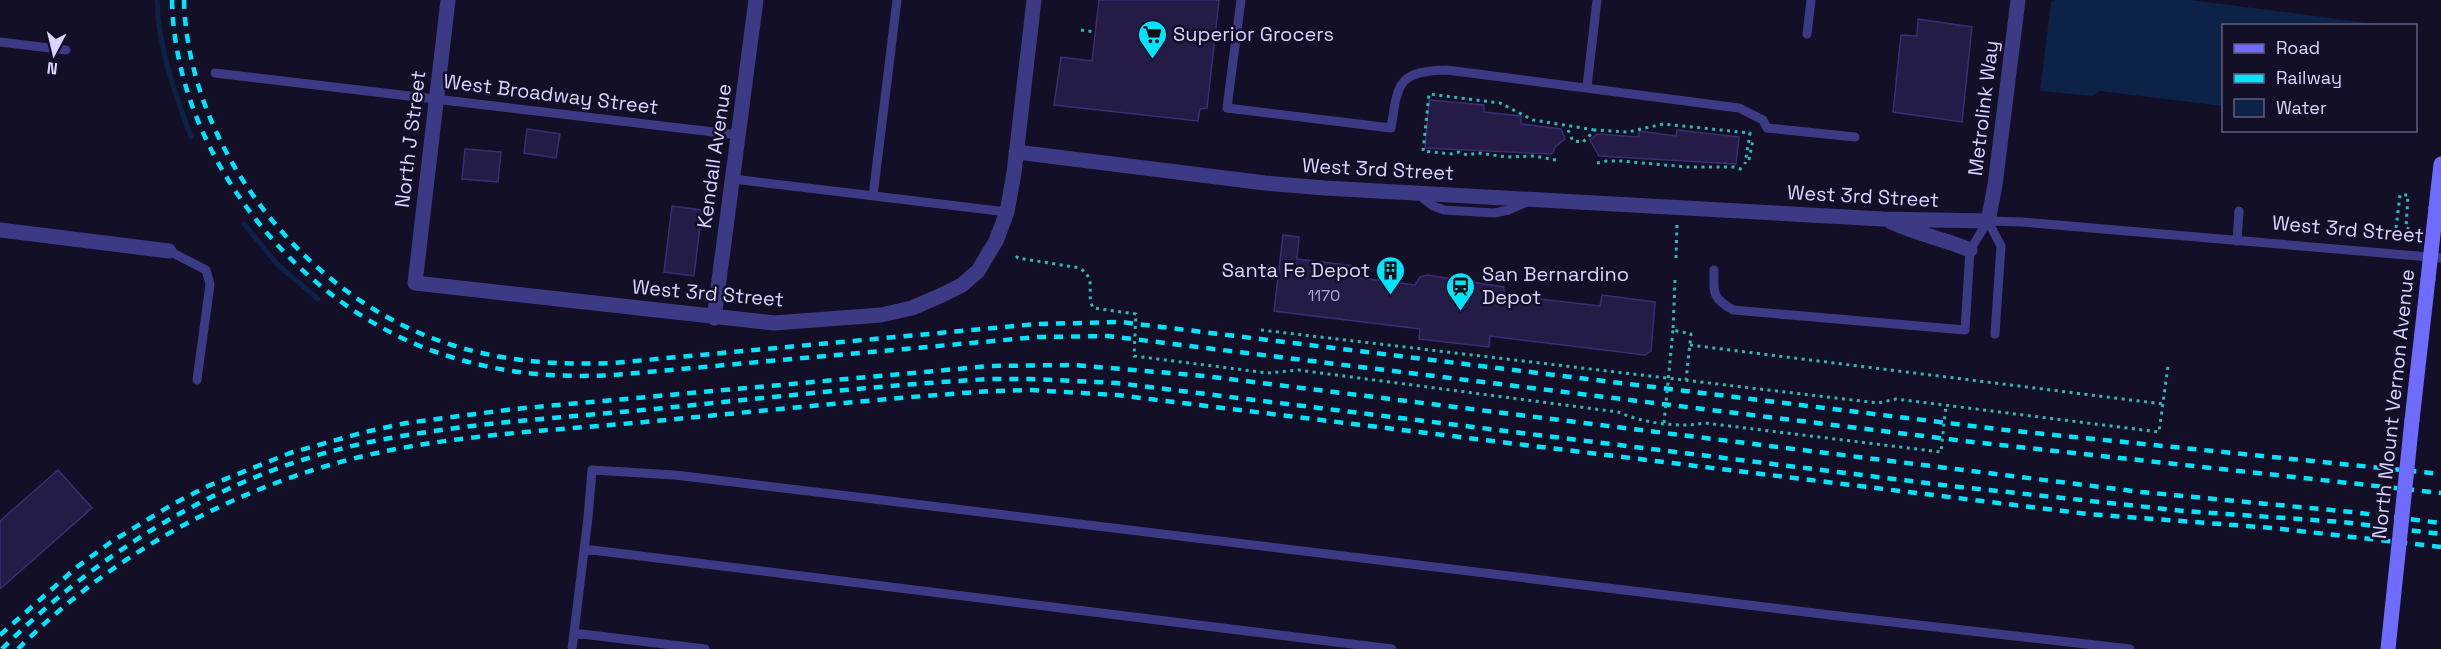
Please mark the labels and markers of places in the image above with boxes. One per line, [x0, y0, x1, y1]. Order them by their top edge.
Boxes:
supermarket icon: Superior Grocers [1136, 18, 1168, 60]
place label: Superior Grocers [1173, 21, 1334, 47]
building icon: Santa Fe Depot [1375, 254, 1407, 296]
place label: Santa Fe Depot [1222, 257, 1370, 283]
place label: San Bernardino Depot [1482, 261, 1629, 310]
station icon: San Bernardino Depot [1445, 270, 1477, 312]

